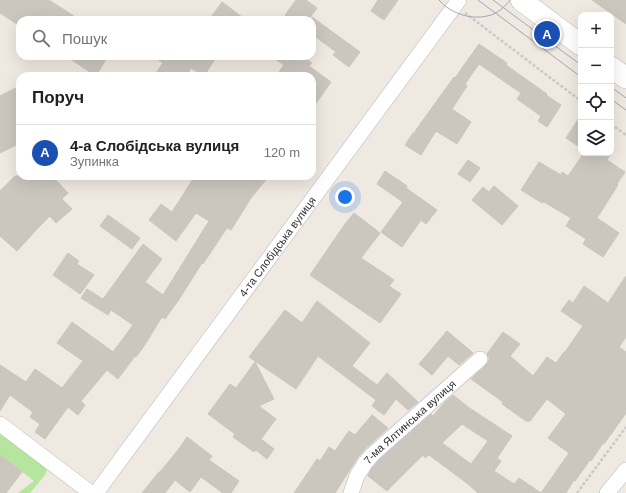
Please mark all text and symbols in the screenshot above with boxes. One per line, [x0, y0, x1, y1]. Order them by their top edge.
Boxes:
map controls [578, 12, 614, 156]
button: + [578, 12, 614, 48]
search box [16, 16, 316, 60]
pin: A [534, 19, 560, 49]
icon: search [30, 27, 52, 49]
text: Пошук [62, 30, 107, 47]
button: − [578, 48, 614, 84]
button: locate [578, 84, 614, 120]
text: Поруч [32, 88, 84, 107]
button: layers [578, 120, 614, 156]
text: 4-а Слобідська вулиця [70, 137, 239, 154]
text: A [40, 145, 50, 160]
text: 120 m [264, 145, 300, 160]
text: Зупинка [70, 154, 119, 169]
your location [335, 187, 355, 207]
street label: 4-та Слобідська вулиця [237, 194, 318, 299]
street label: 7-ма Ялтинська вулиця [361, 378, 458, 466]

